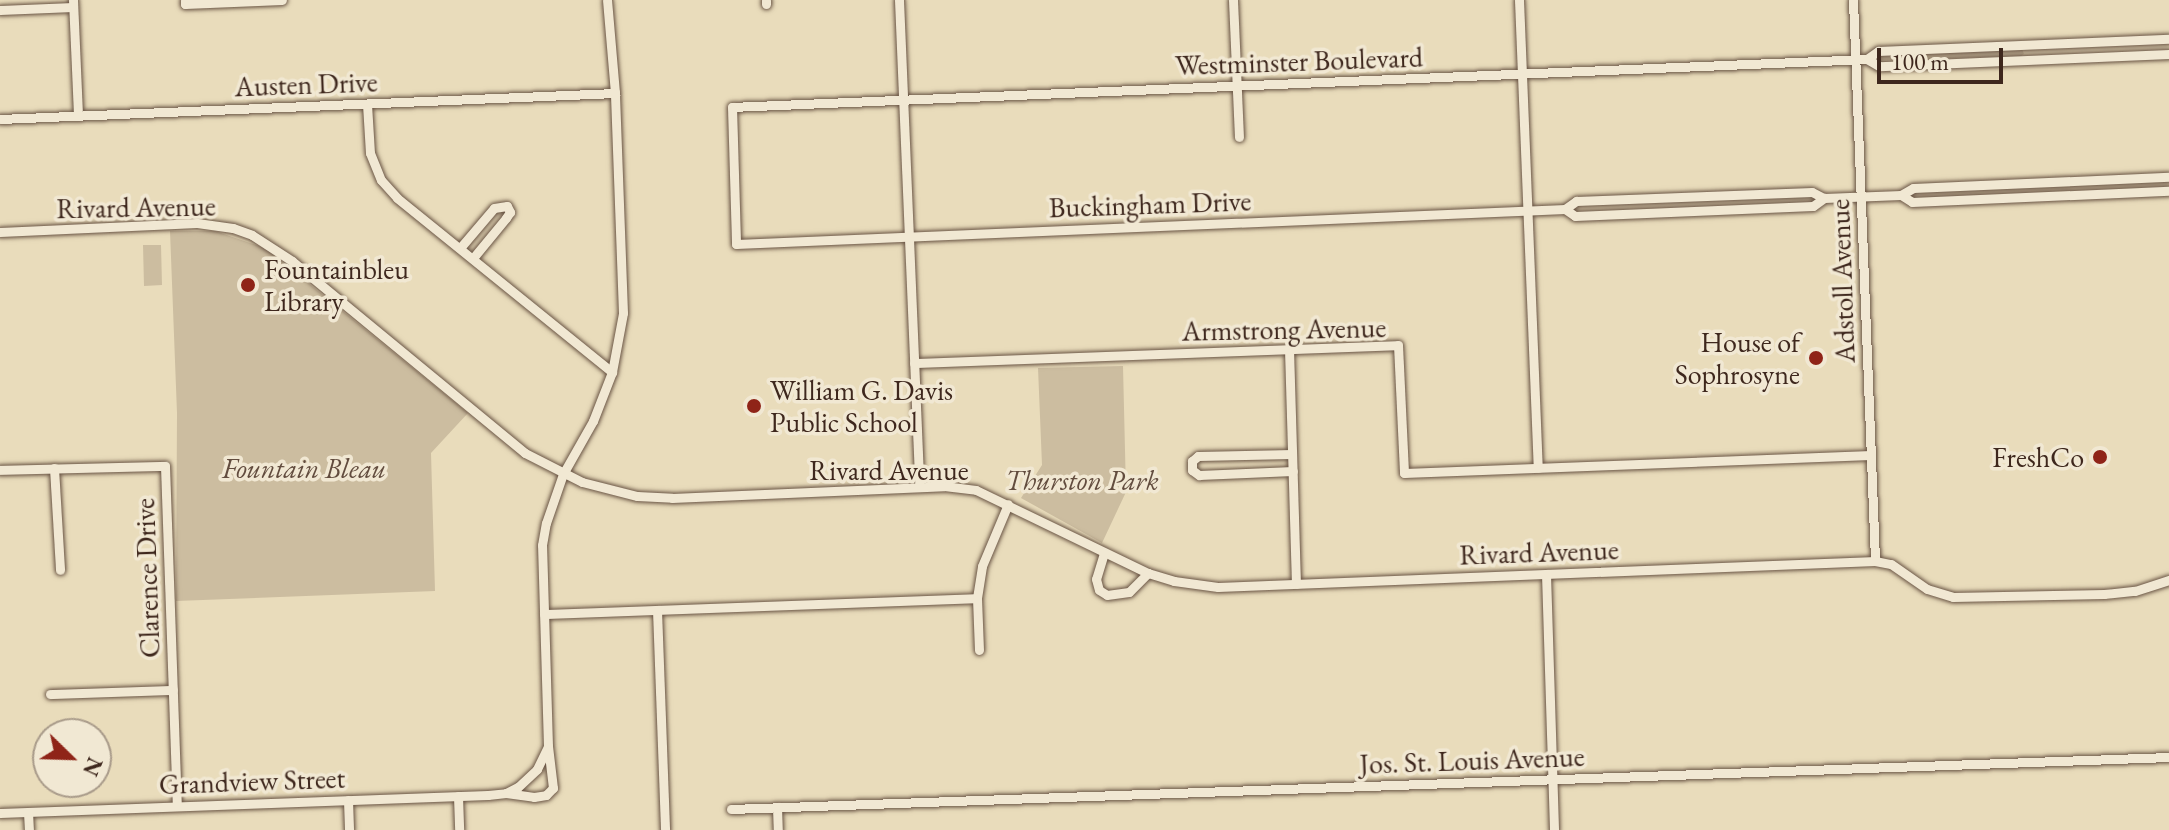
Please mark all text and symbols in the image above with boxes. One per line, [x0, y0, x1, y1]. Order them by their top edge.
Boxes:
scale bar [1881, 32, 2007, 82]
street label: Westminster Boulevard [1175, 40, 1423, 82]
text: 100 m [1891, 46, 1949, 77]
street label: Austen Drive [234, 65, 378, 103]
street label: Buckingham Drive [1048, 184, 1252, 224]
street label: Rivard Avenue [56, 189, 216, 225]
street label: Adstoll Avenue [1822, 198, 1862, 364]
place label: Fountainbleu Library [264, 252, 409, 318]
marker: Fountainbleu Library [239, 276, 257, 294]
street label: Armstrong Avenue [1181, 310, 1387, 348]
place label: House of Sophrosyne [1675, 325, 1800, 391]
marker: House of Sophrosyne [1807, 349, 1825, 367]
place label: William G. Davis Public School [770, 373, 953, 439]
marker: William G. Davis Public School [745, 397, 763, 415]
place label: FreshCo [1992, 440, 2084, 474]
marker: FreshCo [2091, 448, 2109, 466]
park label: Fountain Bleau [222, 451, 386, 485]
street label: Rivard Avenue [809, 453, 969, 487]
park label: Thurston Park [1005, 463, 1159, 497]
street label: Clarence Drive [127, 497, 167, 659]
street label: Rivard Avenue [1459, 532, 1619, 572]
north arrow [32, 718, 112, 798]
street label: Jos. St. Louis Avenue [1359, 739, 1585, 781]
text: N [76, 753, 110, 781]
street label: Grandview Street [158, 761, 346, 801]

